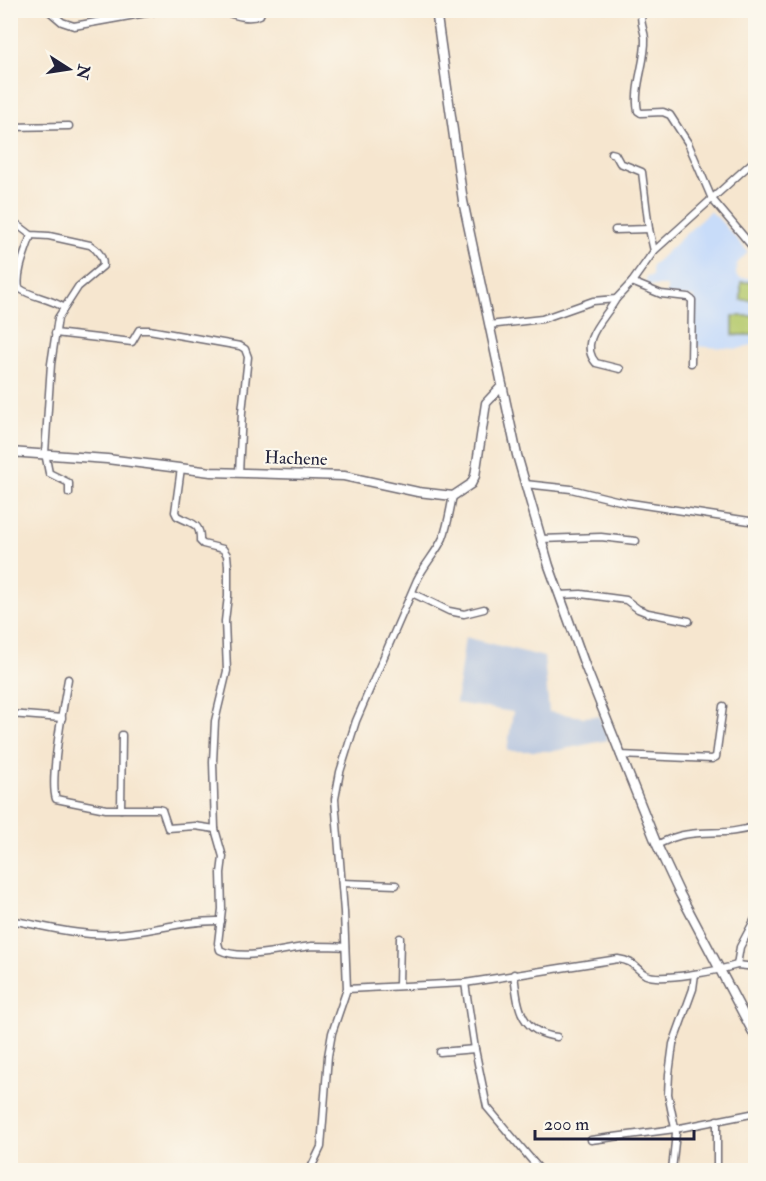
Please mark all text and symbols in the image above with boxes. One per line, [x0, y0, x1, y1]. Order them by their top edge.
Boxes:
north arrow [39, 39, 99, 99]
text: N [71, 62, 94, 82]
street label: Hachene [264, 446, 328, 471]
scale bar [535, 1103, 694, 1141]
text: 200 m [544, 1113, 589, 1136]

